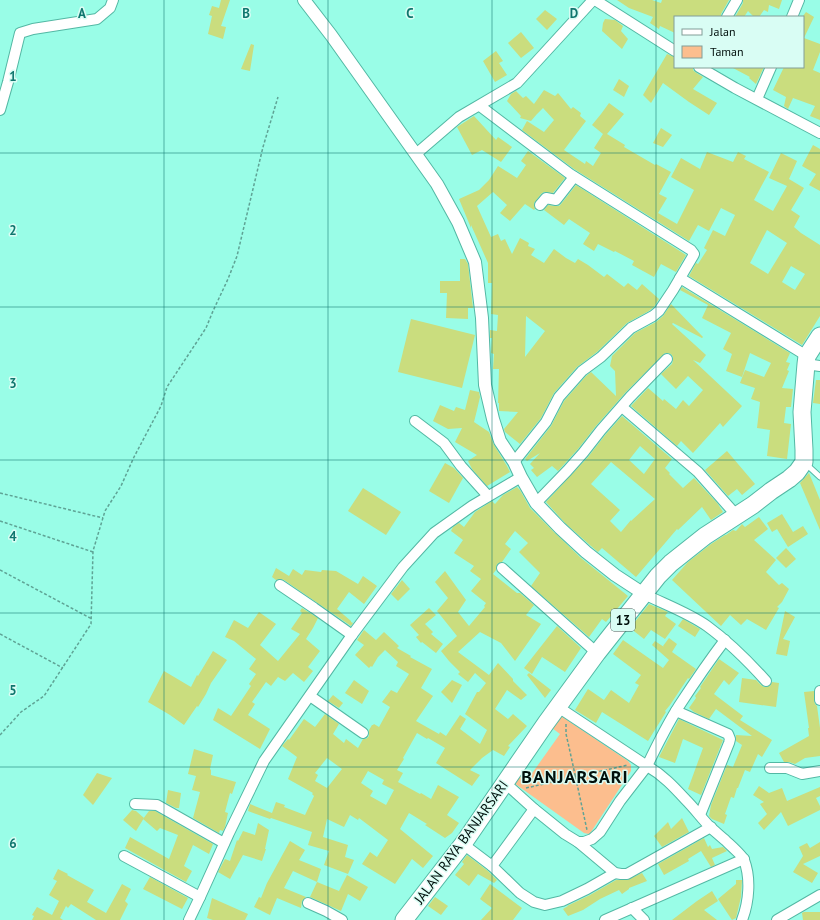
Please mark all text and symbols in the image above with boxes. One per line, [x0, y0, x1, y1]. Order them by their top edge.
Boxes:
text: A [78, 5, 86, 22]
text: B [242, 5, 250, 22]
text: C [406, 5, 414, 22]
text: D [570, 5, 578, 22]
legend [674, 16, 804, 68]
text: Jalan [709, 24, 735, 39]
text: Taman [710, 44, 744, 59]
text: 1 [9, 68, 17, 85]
text: 2 [9, 222, 17, 239]
text: 3 [9, 375, 17, 392]
text: 4 [9, 528, 17, 545]
road number: 13 [611, 609, 635, 631]
text: 5 [9, 682, 17, 699]
district label: BANJARSARI [521, 765, 629, 788]
street label: JALAN RAYA BANJARSARI [409, 777, 512, 908]
text: 6 [9, 835, 17, 852]

